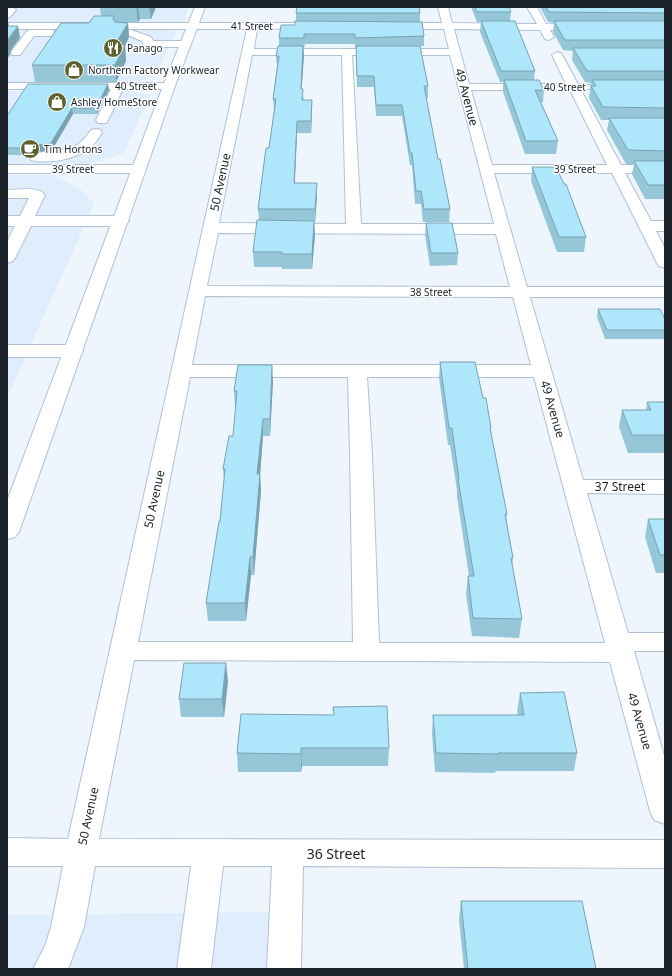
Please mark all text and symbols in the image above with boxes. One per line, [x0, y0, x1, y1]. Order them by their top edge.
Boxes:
street label: 41 Street [231, 19, 273, 33]
restaurant icon: Panago [102, 37, 124, 59]
place label: Panago [127, 41, 163, 55]
shop icon: Northern Factory Workwear [63, 59, 85, 81]
place label: Northern Factory Workwear [88, 63, 219, 77]
street label: 49 Avenue [451, 66, 483, 128]
street label: 40 Street [115, 79, 157, 93]
street label: 40 Street [544, 80, 586, 94]
shop icon: Ashley HomeStore [46, 91, 68, 113]
place label: Ashley HomeStore [71, 95, 158, 109]
cafe icon: Tim Hortons [19, 138, 41, 160]
place label: Tim Hortons [44, 142, 103, 156]
street label: 50 Avenue [206, 151, 234, 213]
street label: 39 Street [52, 162, 94, 176]
street label: 39 Street [554, 162, 596, 176]
street label: 38 Street [410, 285, 452, 299]
street label: 49 Avenue [537, 378, 569, 440]
street label: 50 Avenue [140, 468, 168, 530]
street label: 37 Street [595, 478, 646, 495]
street label: 49 Avenue [624, 690, 656, 752]
street label: 50 Avenue [74, 785, 102, 847]
street label: 36 Street [307, 844, 365, 863]

